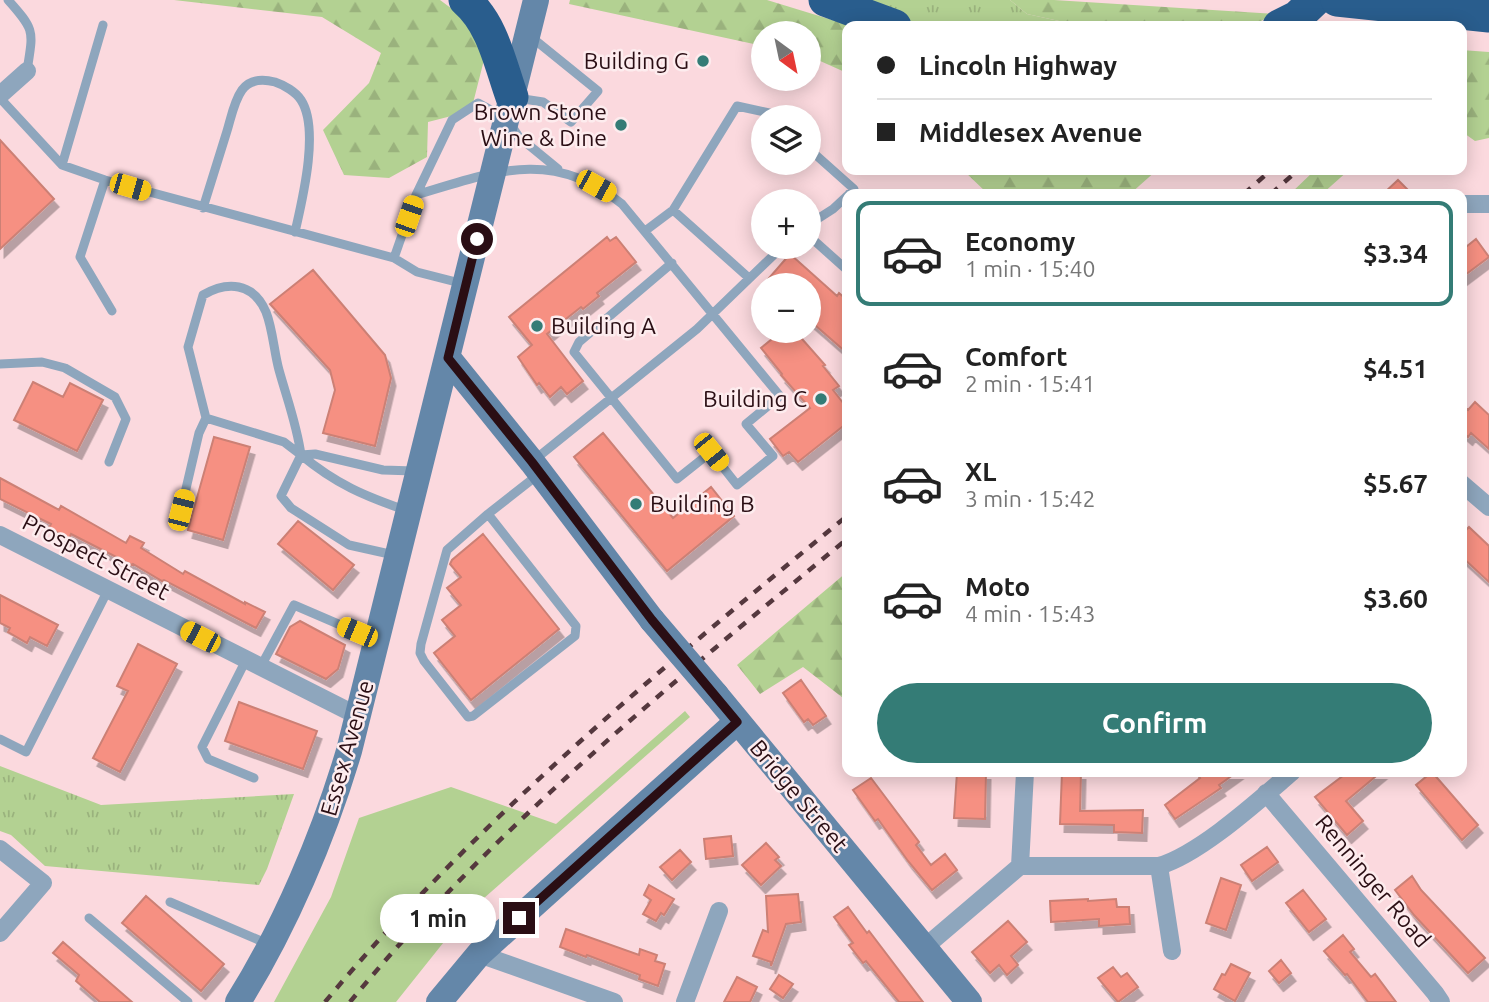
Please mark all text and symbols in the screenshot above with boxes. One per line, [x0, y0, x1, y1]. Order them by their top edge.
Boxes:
north arrow [751, 21, 821, 91]
map controls [751, 21, 821, 343]
place label: Building G [584, 48, 689, 73]
text: Lincoln Highway [919, 51, 1117, 80]
marker: Building G [695, 53, 711, 69]
place label: Brown Stone Wine & Dine [474, 99, 607, 150]
button: layers [751, 105, 821, 175]
marker: Brown Stone Wine & Dine [613, 117, 629, 133]
text: Middlesex Avenue [919, 118, 1142, 147]
car [573, 167, 620, 205]
car [107, 171, 154, 203]
button: + [751, 189, 821, 259]
car [393, 193, 426, 239]
icon: car [881, 222, 944, 285]
route start [461, 223, 493, 255]
text: Economy [965, 227, 1075, 256]
text: $3.34 [1363, 239, 1428, 268]
text: 1 min · 15:40 [965, 256, 1096, 281]
button: − [751, 273, 821, 343]
place label: Building A [551, 313, 656, 338]
marker: Building A [529, 318, 545, 334]
icon: car [881, 337, 944, 400]
text: Comfort [965, 342, 1068, 371]
text: $4.51 [1363, 354, 1428, 383]
text: 2 min · 15:41 [965, 371, 1096, 396]
place label: Building C [703, 386, 807, 411]
marker: Building C [813, 391, 829, 407]
car [690, 429, 733, 475]
icon: car [881, 452, 944, 515]
text: XL [965, 457, 996, 486]
text: $5.67 [1363, 469, 1428, 498]
text: 3 min · 15:42 [965, 486, 1096, 511]
car [166, 487, 197, 533]
place label: Building B [650, 491, 755, 516]
marker: Building B [628, 496, 644, 512]
street label: Prospect Street [19, 509, 174, 604]
icon: car [881, 567, 944, 630]
text: Moto [965, 572, 1030, 601]
text: $3.60 [1363, 584, 1428, 613]
text: 4 min · 15:43 [965, 601, 1096, 626]
car [334, 614, 381, 650]
car [177, 618, 224, 656]
street label: Essex Avenue [315, 677, 378, 819]
button: Confirm [877, 683, 1432, 763]
street label: Bridge Street [746, 735, 853, 856]
street label: Renninger Road [1311, 809, 1436, 952]
callout: 1 min [379, 894, 494, 942]
route end [503, 902, 535, 934]
text: 1 min [409, 906, 467, 931]

